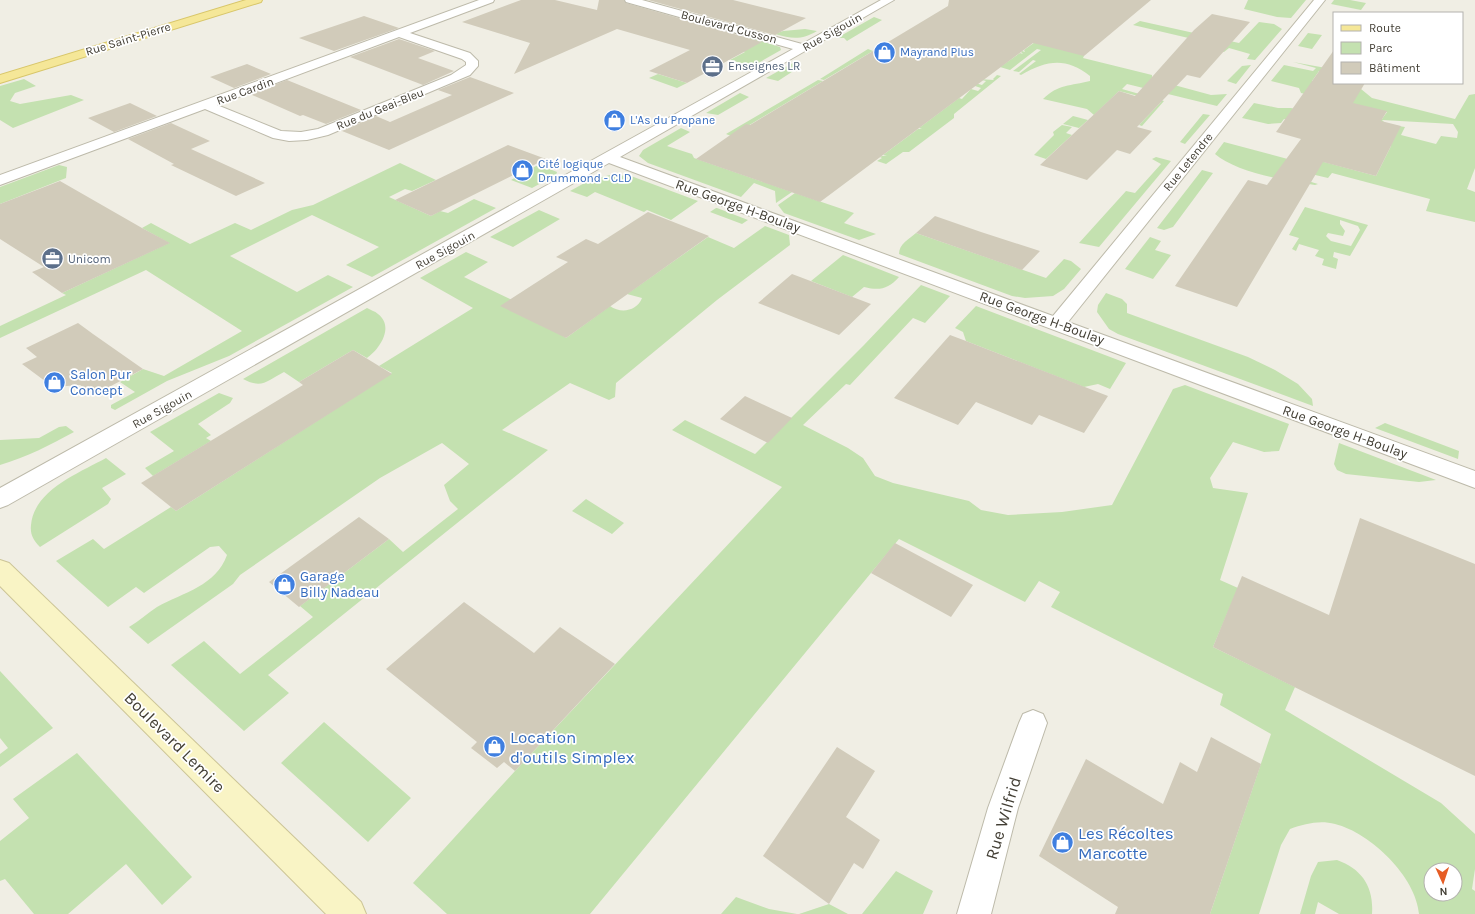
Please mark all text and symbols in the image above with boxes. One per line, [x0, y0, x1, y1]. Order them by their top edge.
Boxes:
street label: Boulevard Cusson [679, 7, 779, 47]
street label: Rue Sigouin [800, 10, 864, 54]
legend [1333, 12, 1463, 84]
street label: Rue Saint-Pierre [84, 19, 172, 59]
text: Route [1369, 21, 1401, 35]
shop icon: Mayrand Plus [871, 39, 897, 65]
text: Parc [1369, 41, 1393, 55]
place label: Mayrand Plus [900, 45, 974, 59]
office icon: Enseignes LR [700, 53, 726, 79]
place label: Enseignes LR [728, 59, 800, 73]
text: Bâtiment [1369, 61, 1421, 75]
street label: Rue Cardin [214, 74, 276, 108]
street label: Rue du Geai-Bleu [334, 85, 426, 133]
shop icon: L'As du Propane [601, 107, 627, 133]
place label: L'As du Propane [630, 113, 715, 127]
street label: Rue Letendre [1160, 130, 1216, 194]
place label: Cité logique Drummond - CLD [538, 157, 632, 185]
shop icon: Cité logique Drummond - CLD [510, 158, 536, 184]
street label: Rue George H-Boulay [673, 175, 803, 237]
street label: Rue Sigouin [413, 228, 477, 272]
office icon: Unicom [39, 246, 65, 272]
place label: Unicom [68, 252, 111, 266]
street label: Rue George H-Boulay [977, 287, 1107, 349]
place label: Salon Pur Concept [70, 366, 132, 399]
shop icon: Salon Pur Concept [41, 369, 67, 395]
street label: Rue Sigouin [130, 387, 194, 431]
street label: Rue George H-Boulay [1280, 401, 1410, 463]
place label: Garage Billy Nadeau [300, 568, 380, 601]
shop icon: Garage Billy Nadeau [271, 571, 297, 597]
street label: Boulevard Lemire [120, 687, 230, 797]
place label: Location d'outils Simplex [510, 727, 635, 767]
shop icon: Location d'outils Simplex [481, 734, 507, 760]
street label: Rue Wilfrid [981, 774, 1025, 862]
place label: Les Récoltes Marcotte [1078, 823, 1174, 863]
shop icon: Les Récoltes Marcotte [1049, 830, 1075, 856]
north arrow [1423, 862, 1463, 902]
text: N [1439, 885, 1448, 898]

